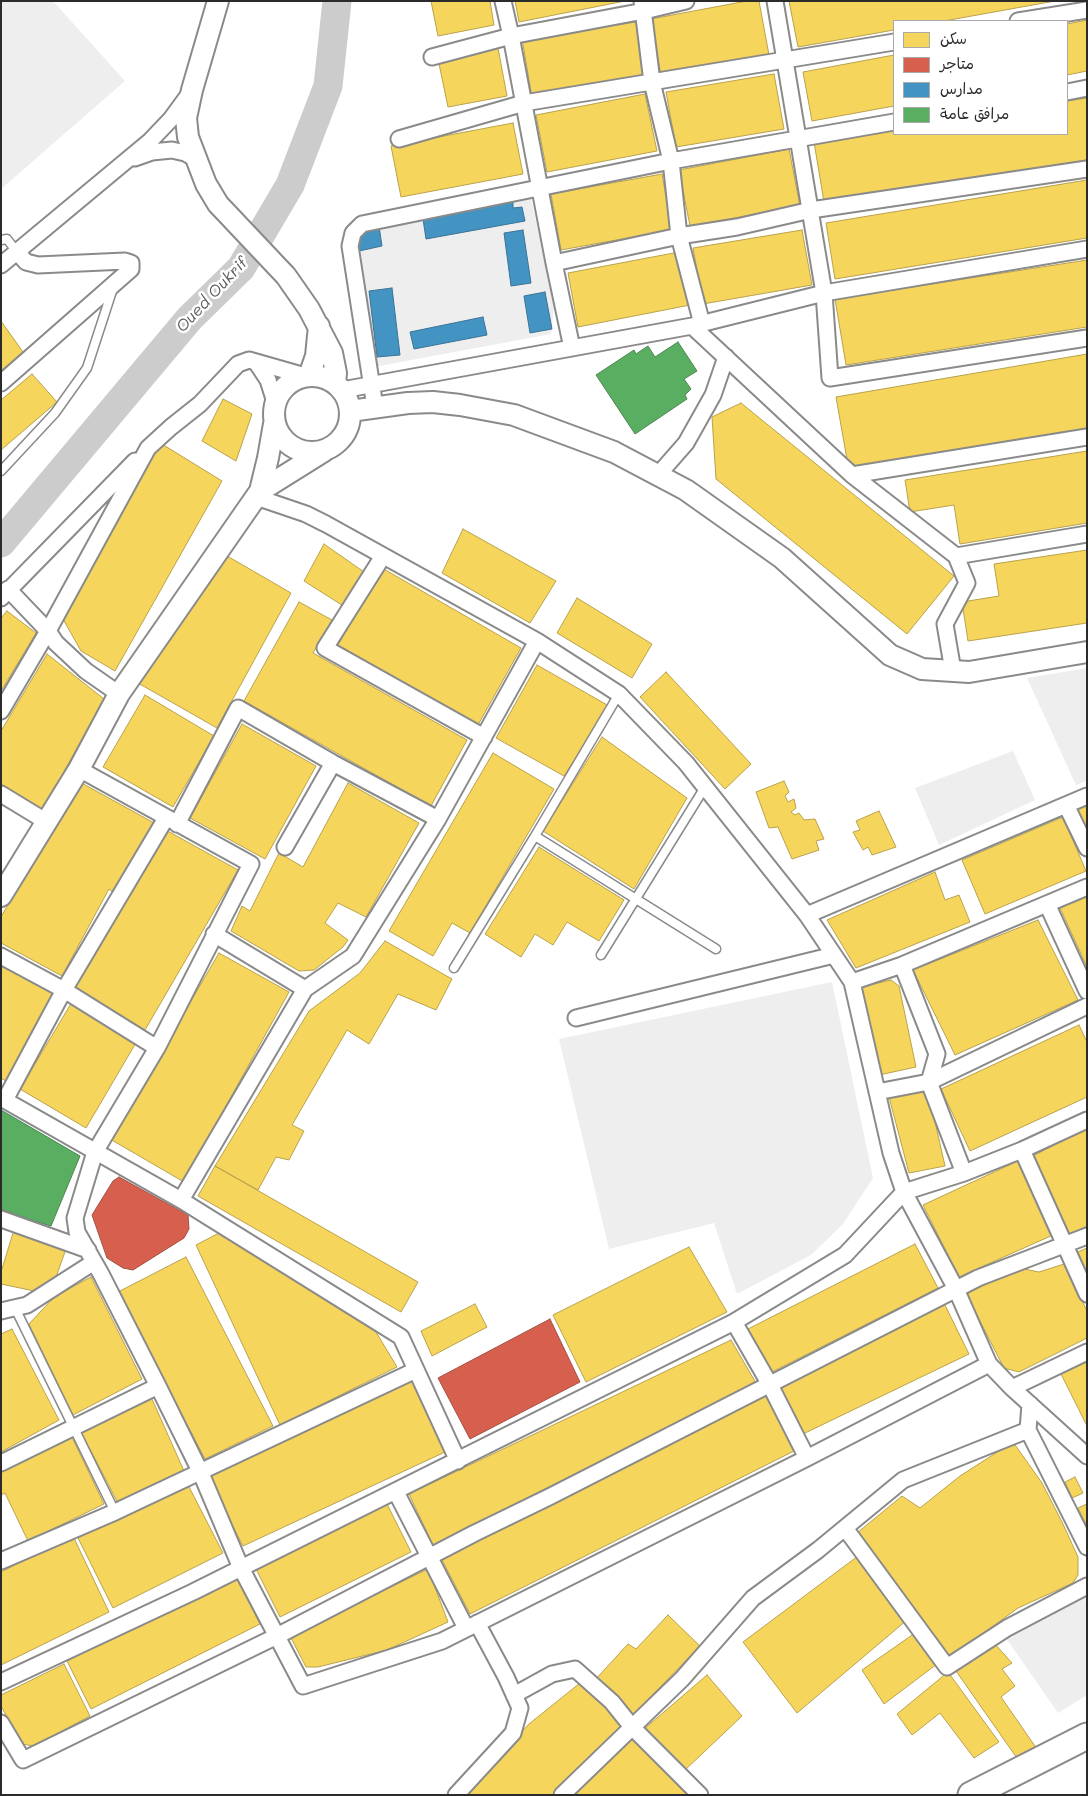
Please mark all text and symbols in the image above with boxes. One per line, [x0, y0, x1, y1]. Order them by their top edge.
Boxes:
legend [893, 20, 1068, 135]
text: سكن [940, 28, 967, 48]
text: متاجر [940, 53, 974, 73]
text: مدارس [940, 78, 983, 98]
text: مرافق عامة [940, 103, 1009, 123]
water label: Oued Oukrif [172, 253, 252, 337]

